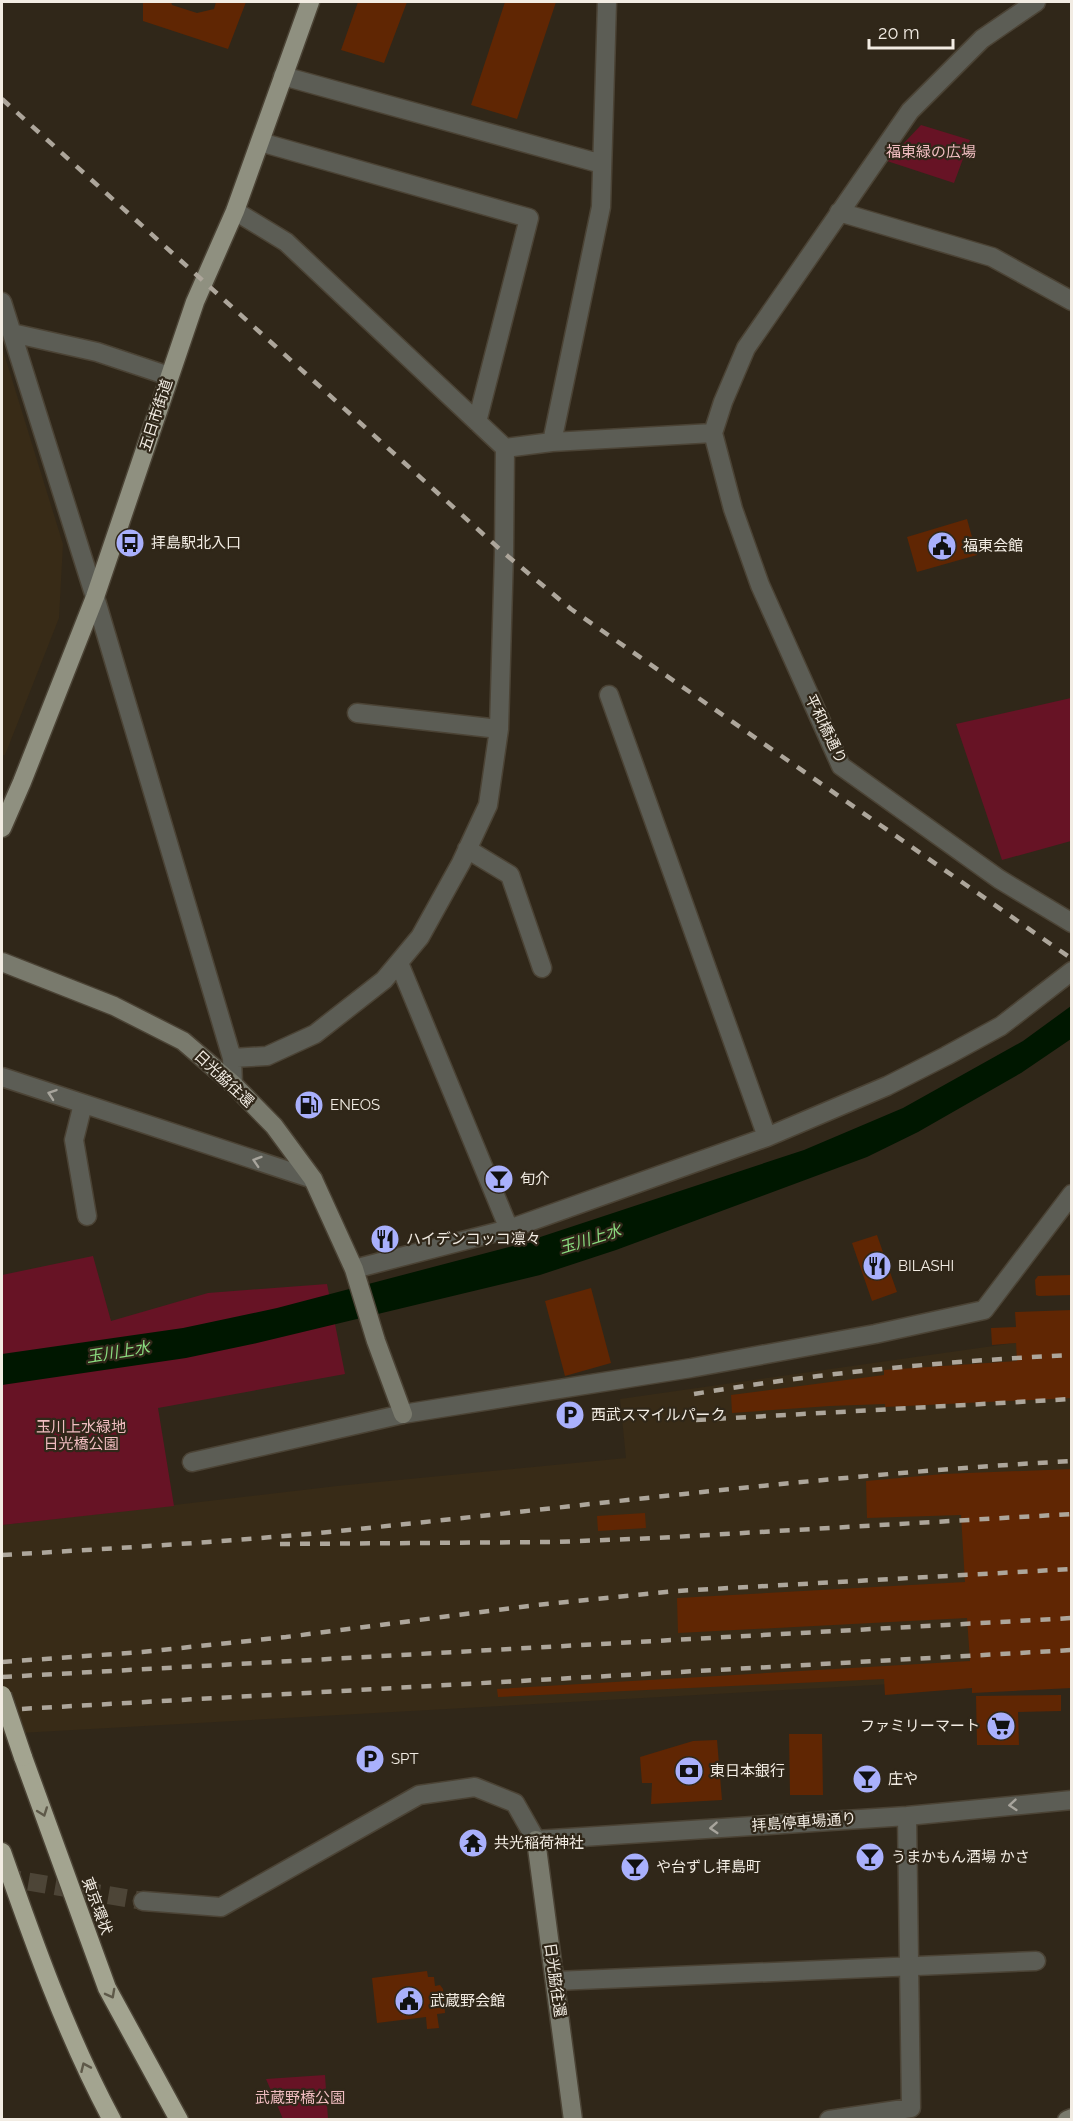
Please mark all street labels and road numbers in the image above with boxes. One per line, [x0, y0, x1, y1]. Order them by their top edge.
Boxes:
street label: 五日市街道 [136, 377, 176, 453]
street label: 平和橋通り [801, 691, 851, 767]
street label: 日光脇往還 [190, 1047, 258, 1111]
street label: 拝島停車場通り [751, 1809, 857, 1835]
street label: 東京環状 [78, 1875, 116, 1937]
street label: 日光脇往還 [541, 1942, 569, 2018]

